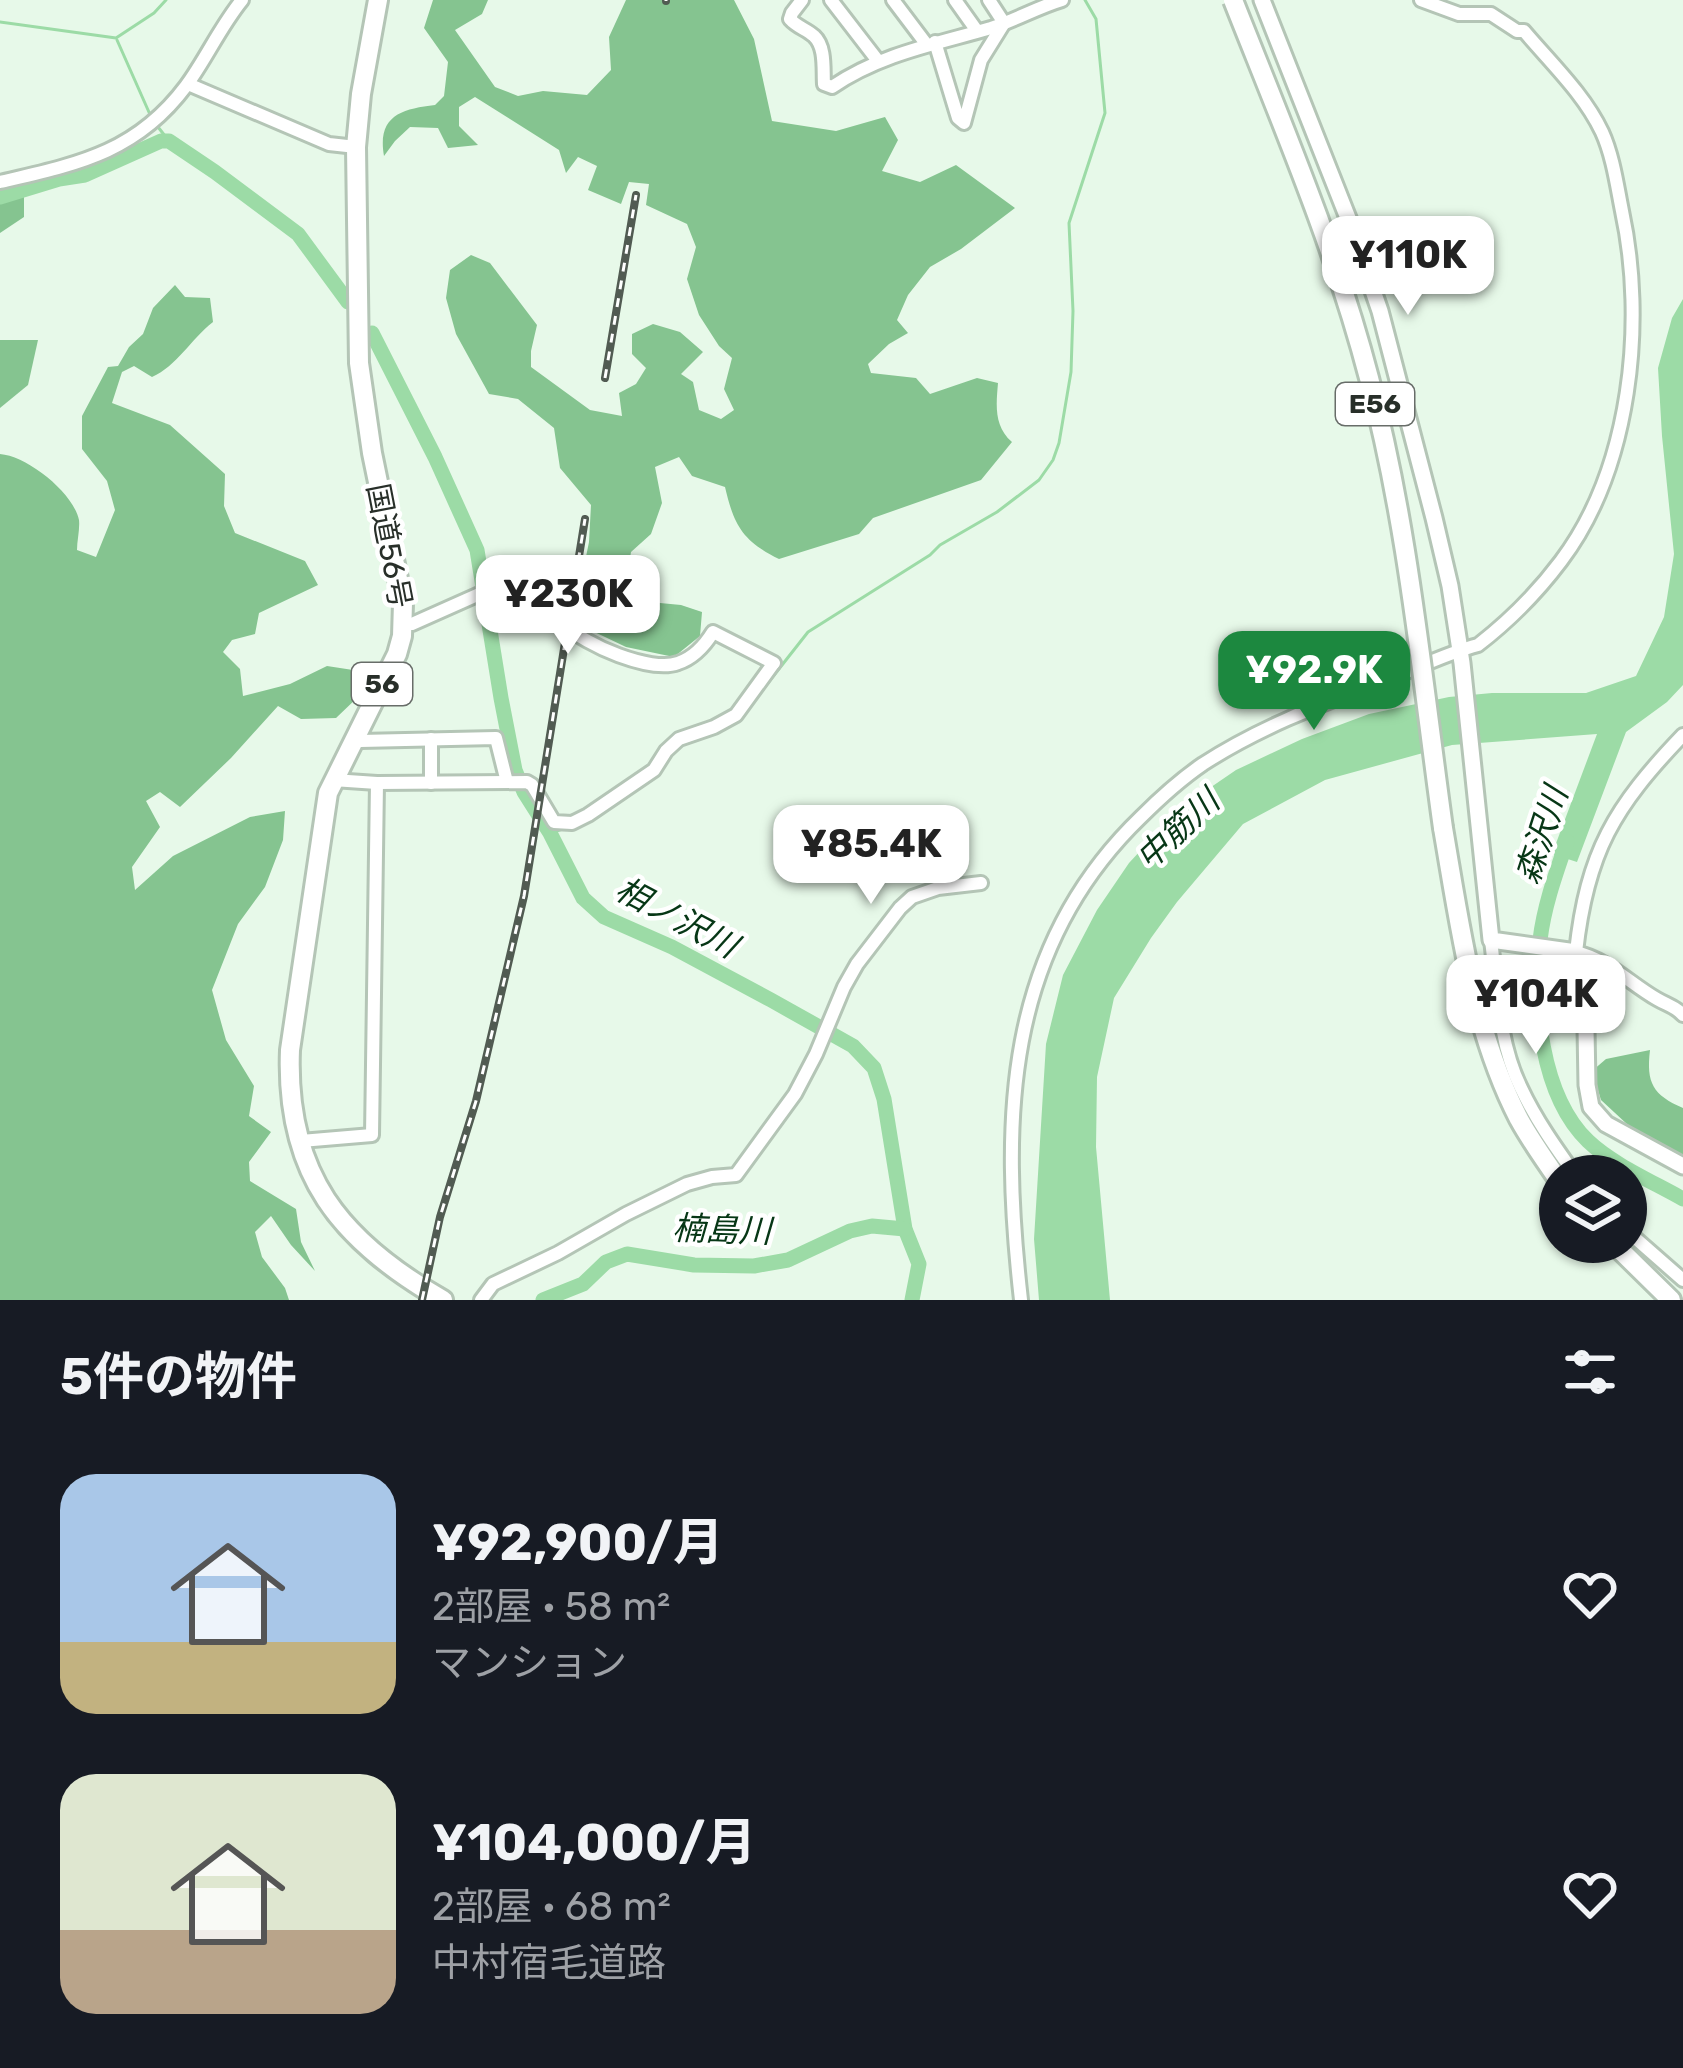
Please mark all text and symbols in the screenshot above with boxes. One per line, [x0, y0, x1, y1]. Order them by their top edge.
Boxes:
pin: ¥110K [1324, 216, 1492, 318]
text: ¥110K [1349, 232, 1467, 278]
road number: E56 [1336, 383, 1414, 425]
street label: 国道56号 [359, 481, 419, 611]
pin: ¥230K [484, 555, 652, 657]
text: ¥230K [503, 571, 633, 617]
pin: ¥92.9K [1216, 631, 1412, 733]
text: ¥92.9K [1245, 647, 1383, 693]
road number: 56 [352, 663, 412, 705]
water label: 中筋川 [1128, 779, 1229, 877]
water label: 森沢川 [1508, 779, 1576, 888]
pin: ¥85.4K [773, 805, 969, 907]
text: ¥85.4K [800, 821, 942, 867]
water label: 相ノ沢川 [609, 869, 747, 967]
pin: ¥104K [1452, 955, 1620, 1057]
text: ¥104K [1473, 971, 1599, 1017]
map controls [1539, 1155, 1647, 1263]
button: layers [1539, 1155, 1647, 1263]
water label: 楠島川 [672, 1208, 775, 1251]
icon: filters [1557, 1339, 1623, 1405]
text: 5件の物件 [60, 1346, 297, 1407]
text: ¥92,900/月 [432, 1512, 724, 1573]
icon: home [156, 1522, 300, 1666]
icon: heart [1557, 1561, 1623, 1627]
text: 2部屋 · 58 m² [432, 1584, 670, 1630]
text: マンション [432, 1640, 627, 1686]
text: ¥104,000/月 [432, 1812, 756, 1873]
icon: home [156, 1822, 300, 1966]
icon: heart [1557, 1861, 1623, 1927]
text: 2部屋 · 68 m² [432, 1884, 671, 1930]
text: 中村宿毛道路 [432, 1940, 666, 1986]

